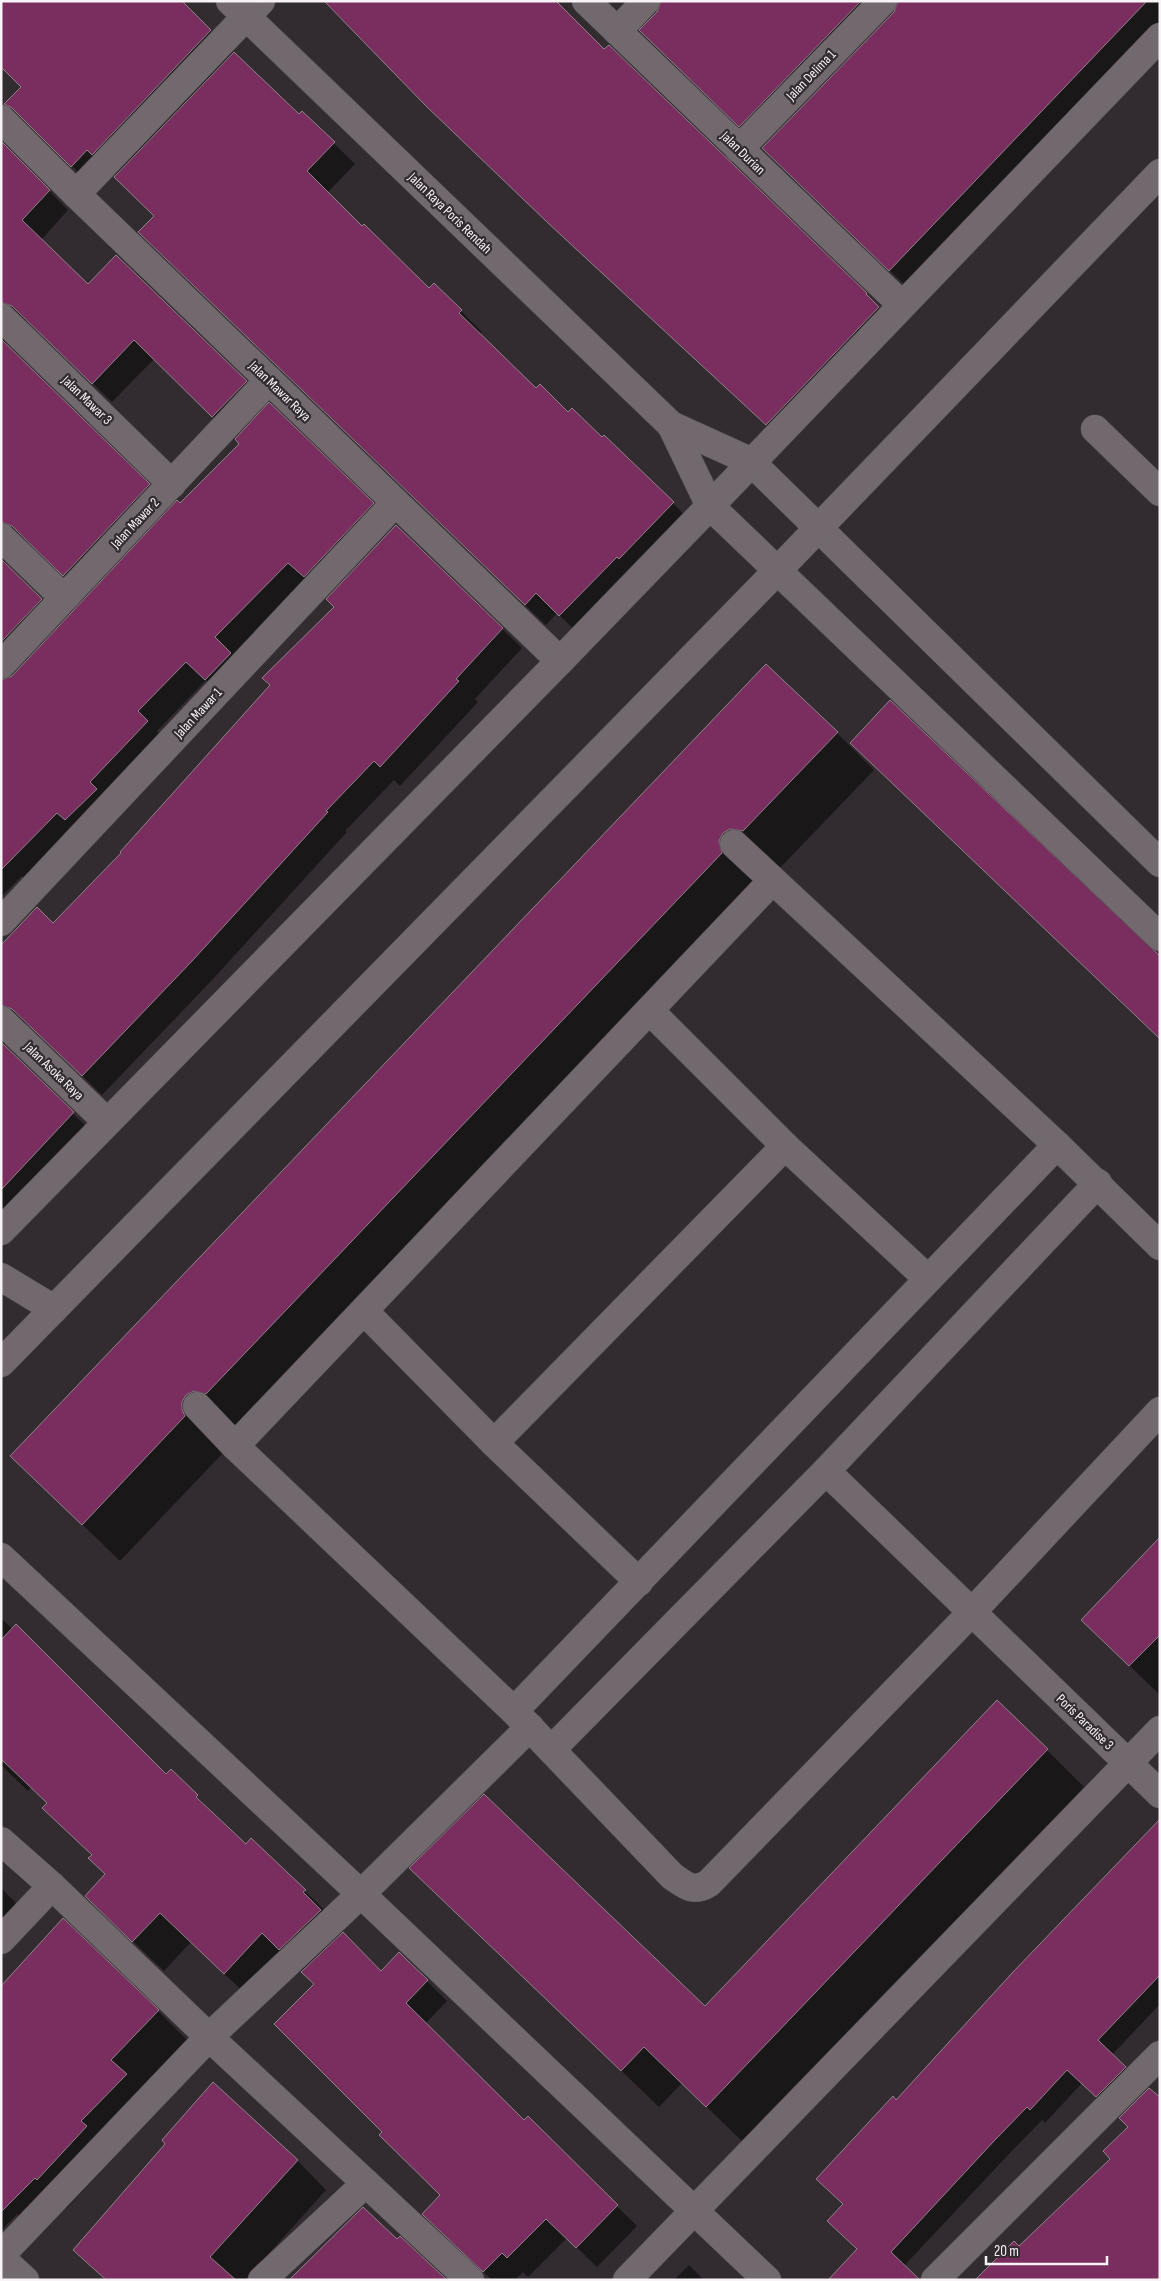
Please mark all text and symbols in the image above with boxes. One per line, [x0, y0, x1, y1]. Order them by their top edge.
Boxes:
street label: Jalan Delima 1 [782, 46, 839, 105]
street label: Jalan Durian [717, 127, 769, 178]
street label: Jalan Raya Poris Rendah [404, 168, 495, 257]
street label: Jalan Mawar Raya [245, 357, 315, 425]
street label: Jalan Mawar 3 [58, 371, 116, 428]
street label: Jalan Mawar 2 [107, 494, 163, 553]
street label: Jalan Mawar 1 [170, 684, 226, 742]
street label: Jalan Asoka Raya [20, 1038, 87, 1104]
street label: Poris Paradise 3 [1053, 1690, 1117, 1754]
scale bar [986, 2234, 1107, 2266]
text: 20 m [994, 2242, 1019, 2261]

